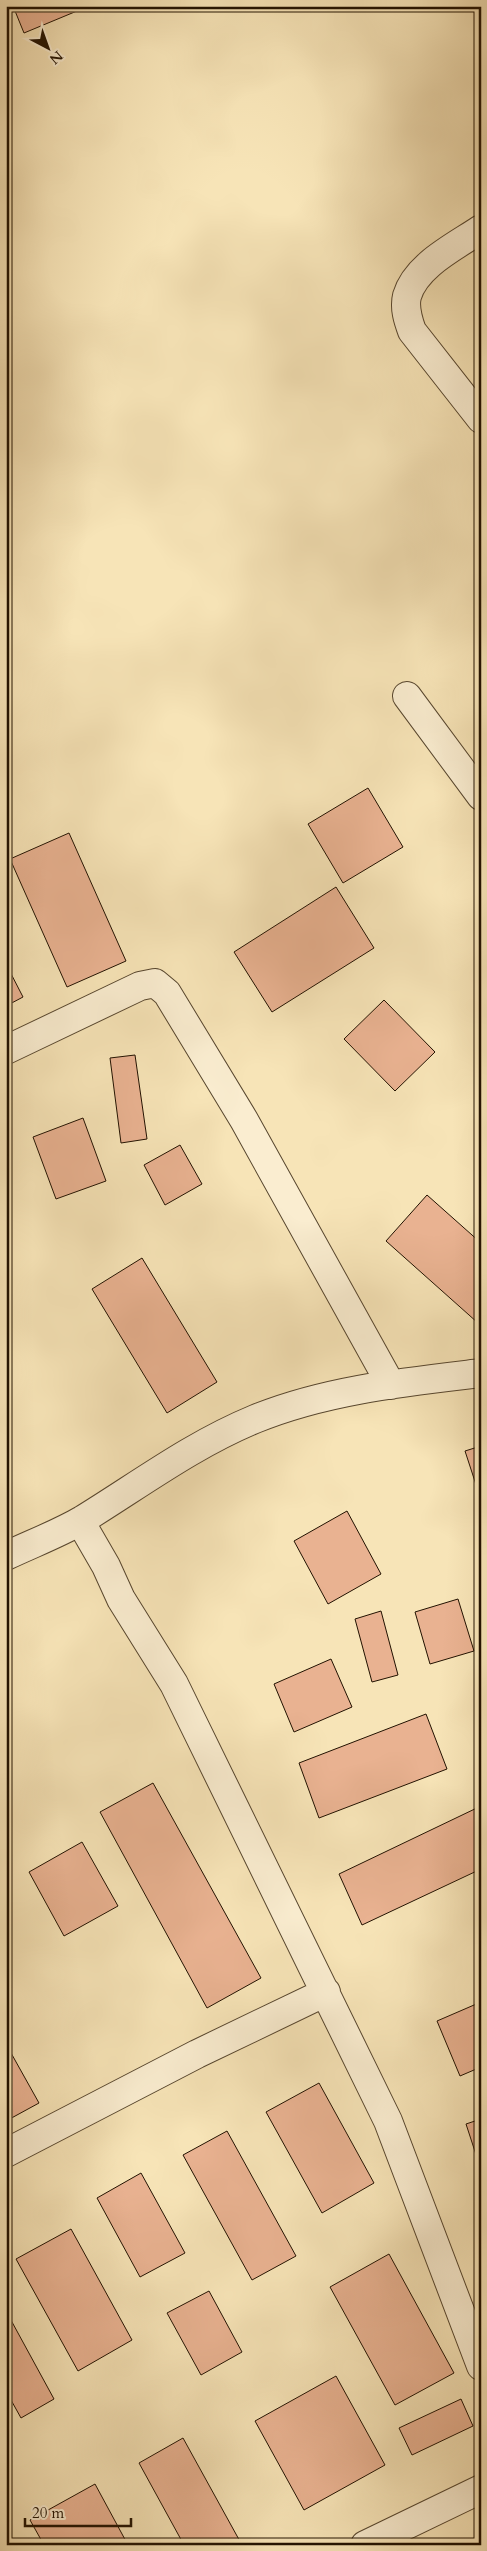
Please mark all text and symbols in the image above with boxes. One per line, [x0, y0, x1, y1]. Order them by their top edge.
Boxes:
north arrow [22, 22, 72, 72]
text: N [45, 46, 67, 69]
scale bar [25, 2496, 131, 2528]
text: 20 m [32, 2503, 64, 2523]

